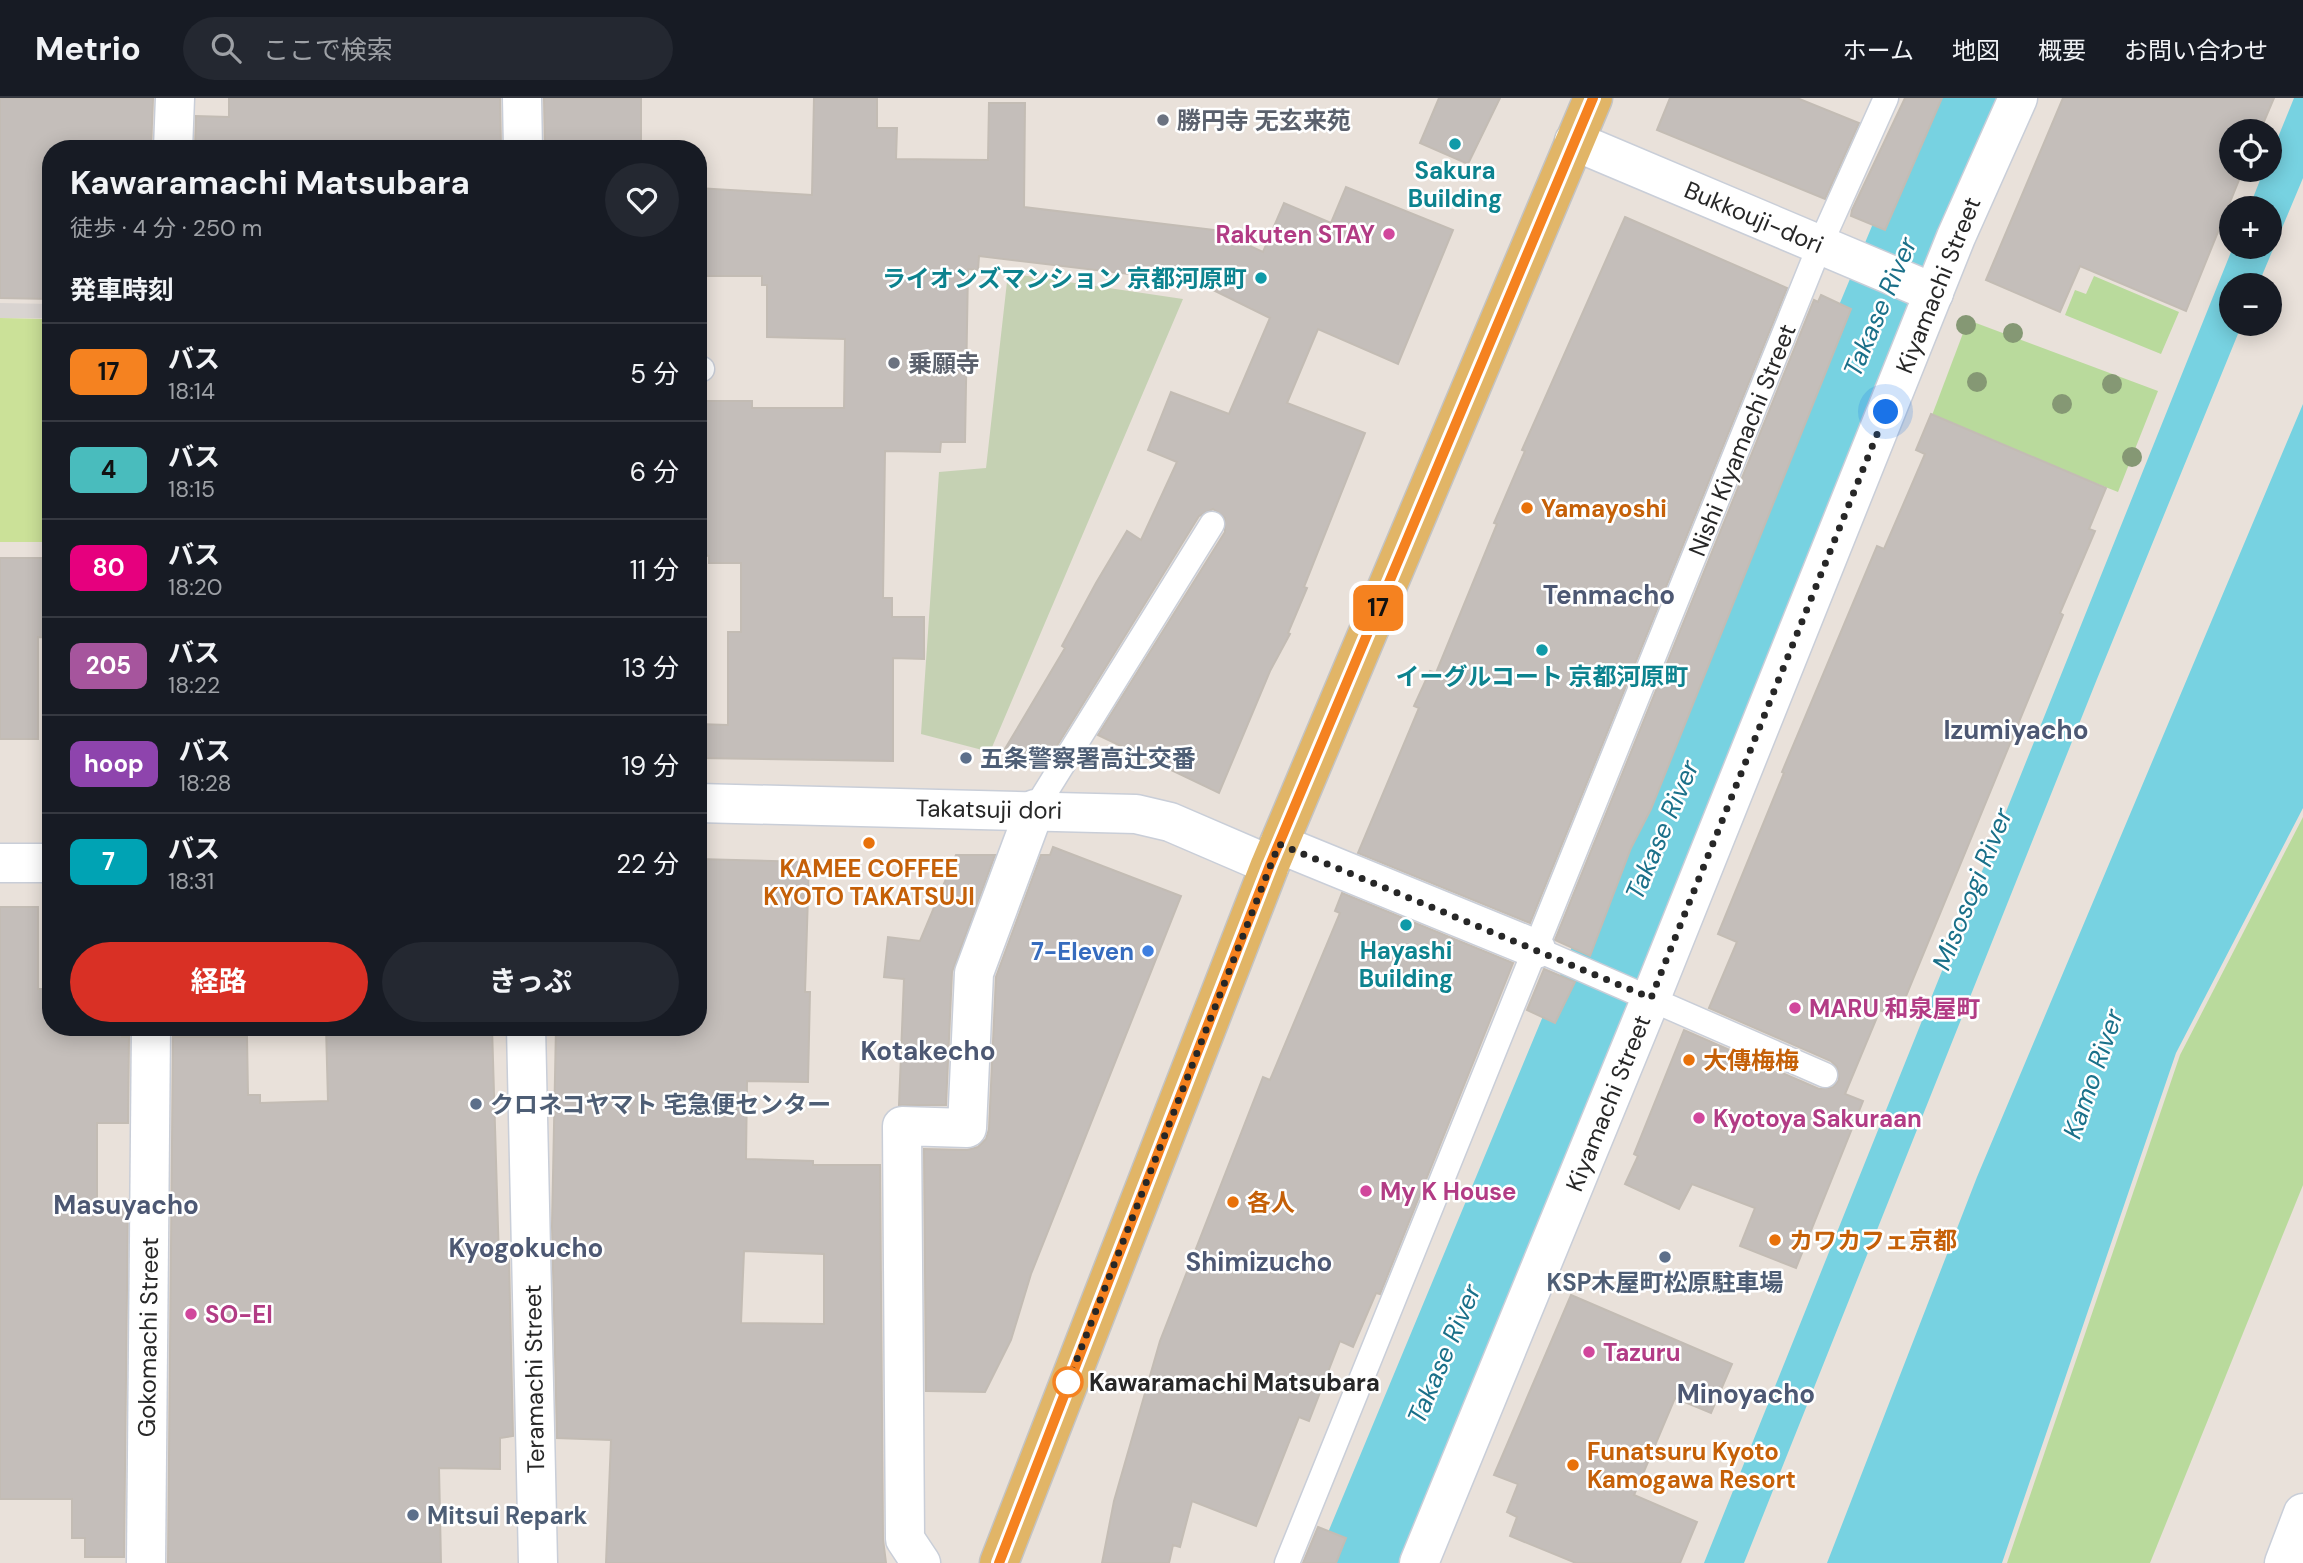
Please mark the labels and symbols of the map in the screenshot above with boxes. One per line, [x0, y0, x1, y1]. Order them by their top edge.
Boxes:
place label: 勝円寺 无玄来苑 [1177, 105, 1351, 136]
marker: 勝円寺 无玄来苑 [1155, 112, 1171, 128]
marker: Sakura Building [1447, 136, 1463, 152]
place label: Sakura Building [1408, 155, 1502, 214]
street label: Bukkouji-dori [1680, 174, 1828, 260]
street label: Kiyamachi Street [1888, 192, 1988, 378]
place label: Rakuten STAY [1215, 219, 1375, 250]
marker: Rakuten STAY [1381, 226, 1397, 242]
water label: Takase River [1835, 231, 1925, 382]
place label: ライオンズマンション 京都河原町 [882, 263, 1247, 294]
marker: ライオンズマンション 京都河原町 [1253, 270, 1269, 286]
street label: Nishi Kiyamachi Street [1681, 319, 1803, 561]
place label: 乗願寺 [908, 348, 980, 379]
marker: 乗願寺 [886, 355, 902, 371]
your location [1868, 394, 1903, 429]
place label: Yamayoshi [1541, 493, 1667, 524]
marker: Yamayoshi [1519, 500, 1535, 516]
district label: Tenmacho [1543, 578, 1675, 612]
line badge: 17 [1346, 585, 1410, 631]
marker: イーグルコート 京都河原町 [1534, 642, 1550, 658]
place label: イーグルコート 京都河原町 [1395, 661, 1689, 692]
district label: Izumiyacho [1943, 713, 2089, 747]
place label: 五条警察署高辻交番 [980, 743, 1196, 774]
marker: 五条警察署高辻交番 [958, 750, 974, 766]
water label: Takase River [1617, 754, 1707, 905]
street label: Takatsuji dori [915, 792, 1063, 826]
water label: Misosogi River [1924, 802, 2020, 975]
marker: KAMEE COFFEE KYOTO TAKATSUJI [861, 835, 877, 851]
place label: KAMEE COFFEE KYOTO TAKATSUJI [763, 853, 975, 912]
marker: Hayashi Building [1398, 917, 1414, 933]
place label: Hayashi Building [1359, 935, 1453, 994]
place label: 7-Eleven [1031, 936, 1134, 967]
marker: 7-Eleven [1140, 943, 1156, 959]
place label: MARU 和泉屋町 [1809, 993, 1981, 1024]
marker: MARU 和泉屋町 [1787, 1000, 1803, 1016]
water label: Kamo River [2055, 1004, 2131, 1143]
street label: Kiyamachi Street [1558, 1010, 1658, 1196]
district label: Kotakecho [861, 1034, 996, 1068]
place label: 大傳梅梅 [1703, 1045, 1799, 1076]
marker: 大傳梅梅 [1681, 1052, 1697, 1068]
place label: クロネコヤマト 宅急便センター [490, 1089, 831, 1120]
marker: クロネコヤマト 宅急便センター [468, 1096, 484, 1112]
place label: Kyotoya Sakuraan [1713, 1103, 1922, 1134]
marker: Kyotoya Sakuraan [1691, 1110, 1707, 1126]
place label: My K House [1380, 1176, 1517, 1207]
marker: My K House [1358, 1183, 1374, 1199]
place label: 各人 [1247, 1187, 1295, 1218]
district label: Masuyacho [53, 1188, 199, 1222]
marker: 各人 [1225, 1194, 1241, 1210]
place label: カワカフェ京都 [1789, 1225, 1957, 1256]
district label: Kyogokucho [449, 1231, 603, 1265]
marker: カワカフェ京都 [1767, 1232, 1783, 1248]
street label: Gokomachi Street [131, 1237, 165, 1437]
district label: Shimizucho [1186, 1245, 1332, 1279]
marker: KSP木屋町松原駐車場 [1657, 1249, 1673, 1265]
place label: KSP木屋町松原駐車場 [1547, 1267, 1783, 1298]
water label: Takase River [1399, 1278, 1489, 1429]
street label: Teramachi Street [517, 1284, 551, 1474]
place label: SO-EI [205, 1299, 273, 1330]
marker: SO-EI [183, 1306, 199, 1322]
place label: Tazuru [1603, 1337, 1680, 1368]
marker: Tazuru [1581, 1344, 1597, 1360]
marker: Kawaramachi Matsubara [1053, 1367, 1083, 1397]
place label: Kawaramachi Matsubara [1089, 1367, 1380, 1398]
district label: Minoyacho [1677, 1377, 1815, 1411]
place label: Funatsuru Kyoto Kamogawa Resort [1587, 1436, 1796, 1495]
marker: Funatsuru Kyoto Kamogawa Resort [1565, 1457, 1581, 1473]
place label: Mitsui Repark [427, 1500, 587, 1531]
marker: Mitsui Repark [405, 1507, 421, 1523]

